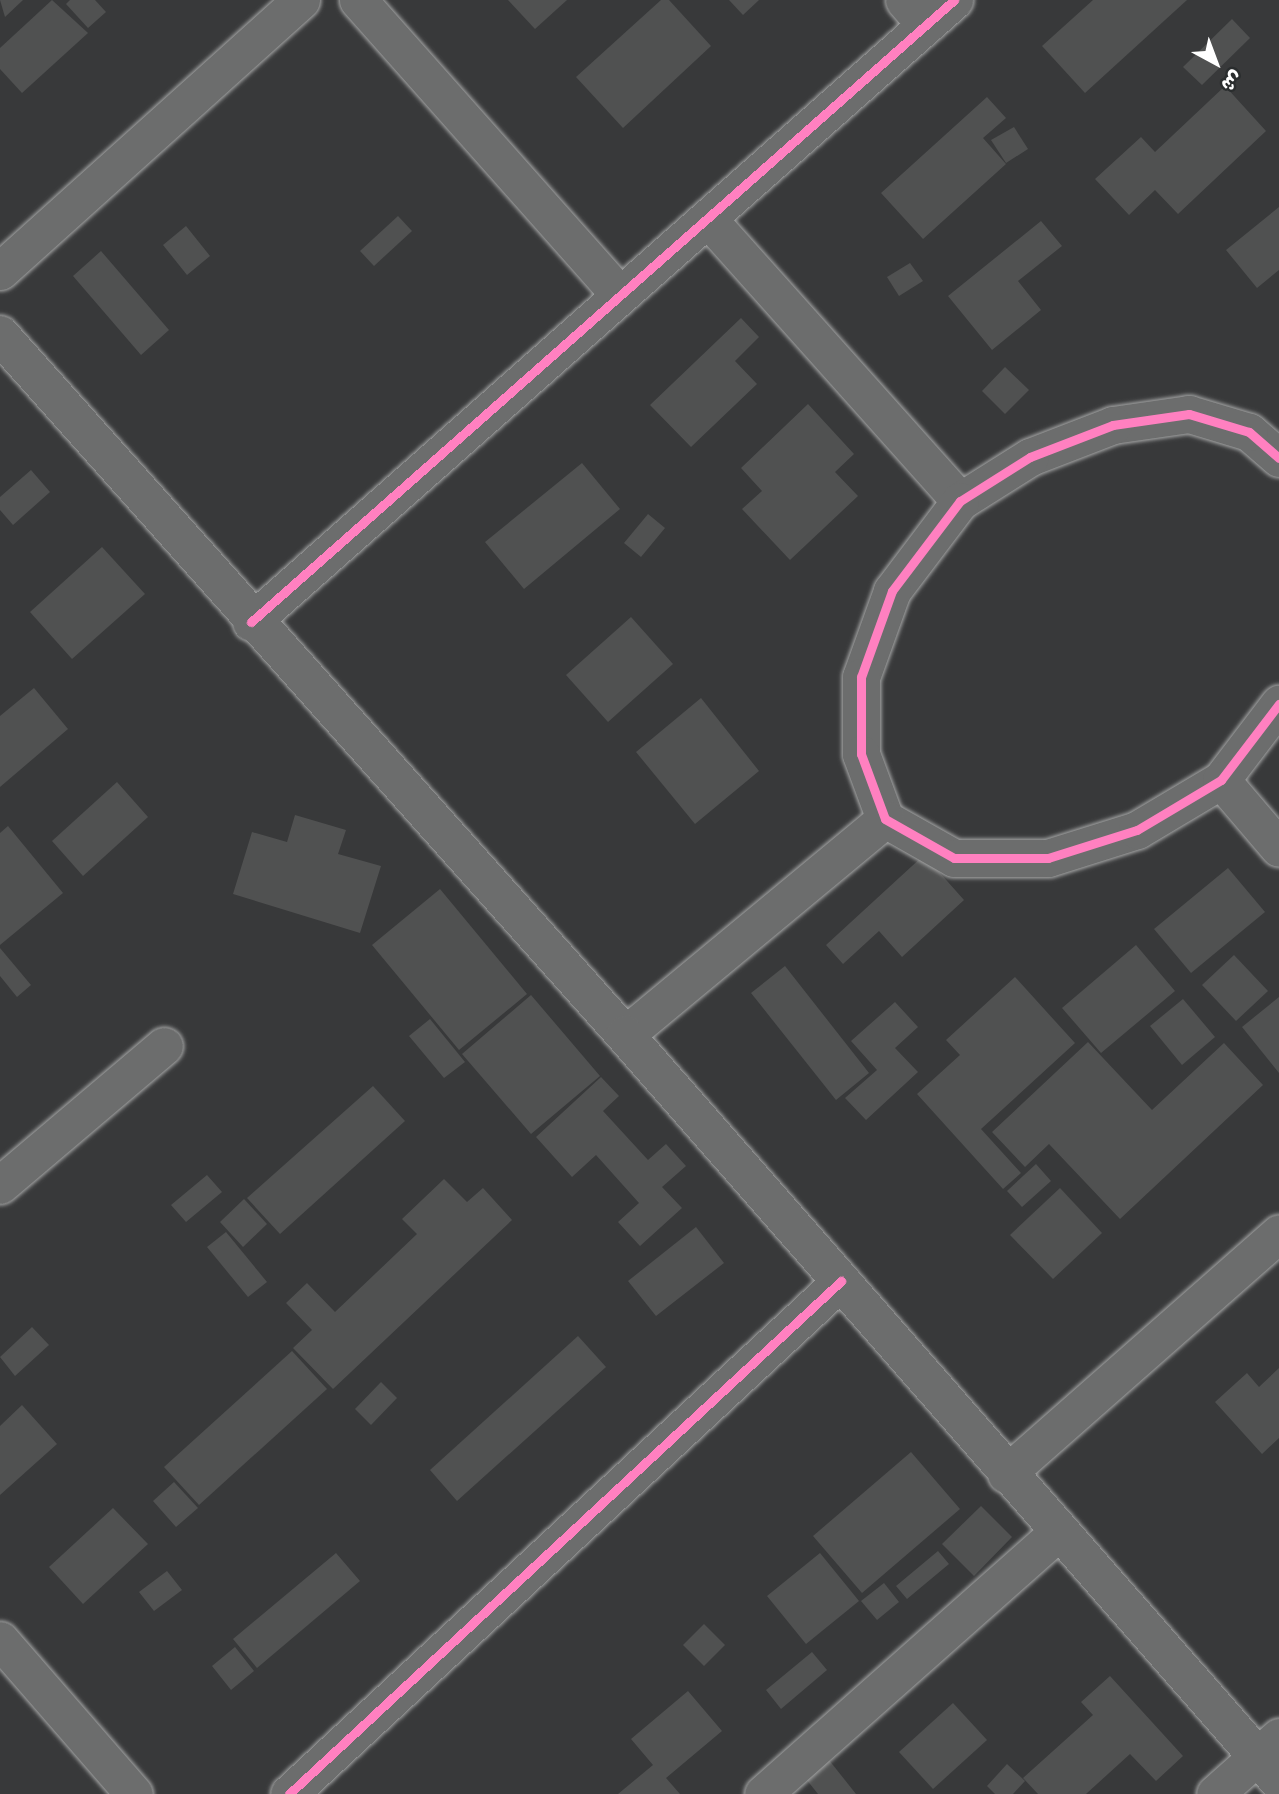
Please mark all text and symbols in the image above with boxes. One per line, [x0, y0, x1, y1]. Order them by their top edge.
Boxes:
north arrow [1181, 28, 1251, 98]
text: ش [1213, 62, 1247, 96]

